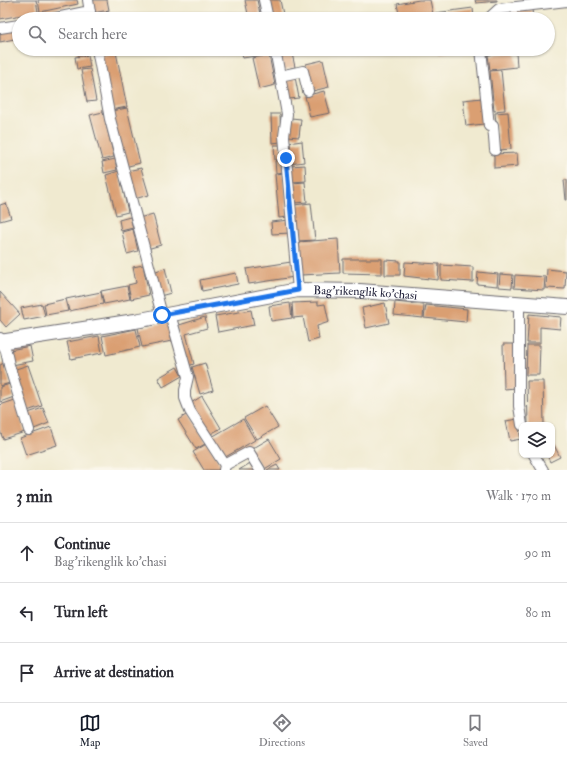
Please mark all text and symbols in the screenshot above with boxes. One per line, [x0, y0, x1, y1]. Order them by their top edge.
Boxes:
search box [12, 12, 555, 56]
icon: search [26, 23, 48, 45]
text: Search here [58, 25, 127, 44]
route end [277, 149, 295, 167]
street label: Bag'rikenglik ko'chasi [313, 283, 418, 303]
route start [153, 306, 171, 324]
map controls [519, 422, 555, 458]
button: layers [519, 422, 555, 458]
text: 3 min [16, 486, 53, 507]
text: Walk · 170 m [486, 488, 551, 504]
text: Continue [54, 535, 110, 554]
icon: ahead [16, 542, 38, 564]
text: 90 m [525, 545, 551, 561]
text: Bag'rikenglik ko'chasi [54, 554, 167, 570]
icon: left [16, 602, 38, 624]
text: Turn left [54, 603, 108, 622]
text: 80 m [525, 605, 551, 621]
icon: arrive [16, 662, 38, 684]
text: Arrive at destination [54, 663, 174, 682]
tab: Map [79, 712, 101, 749]
tab: Directions [259, 712, 305, 749]
tab: Saved [463, 712, 488, 749]

